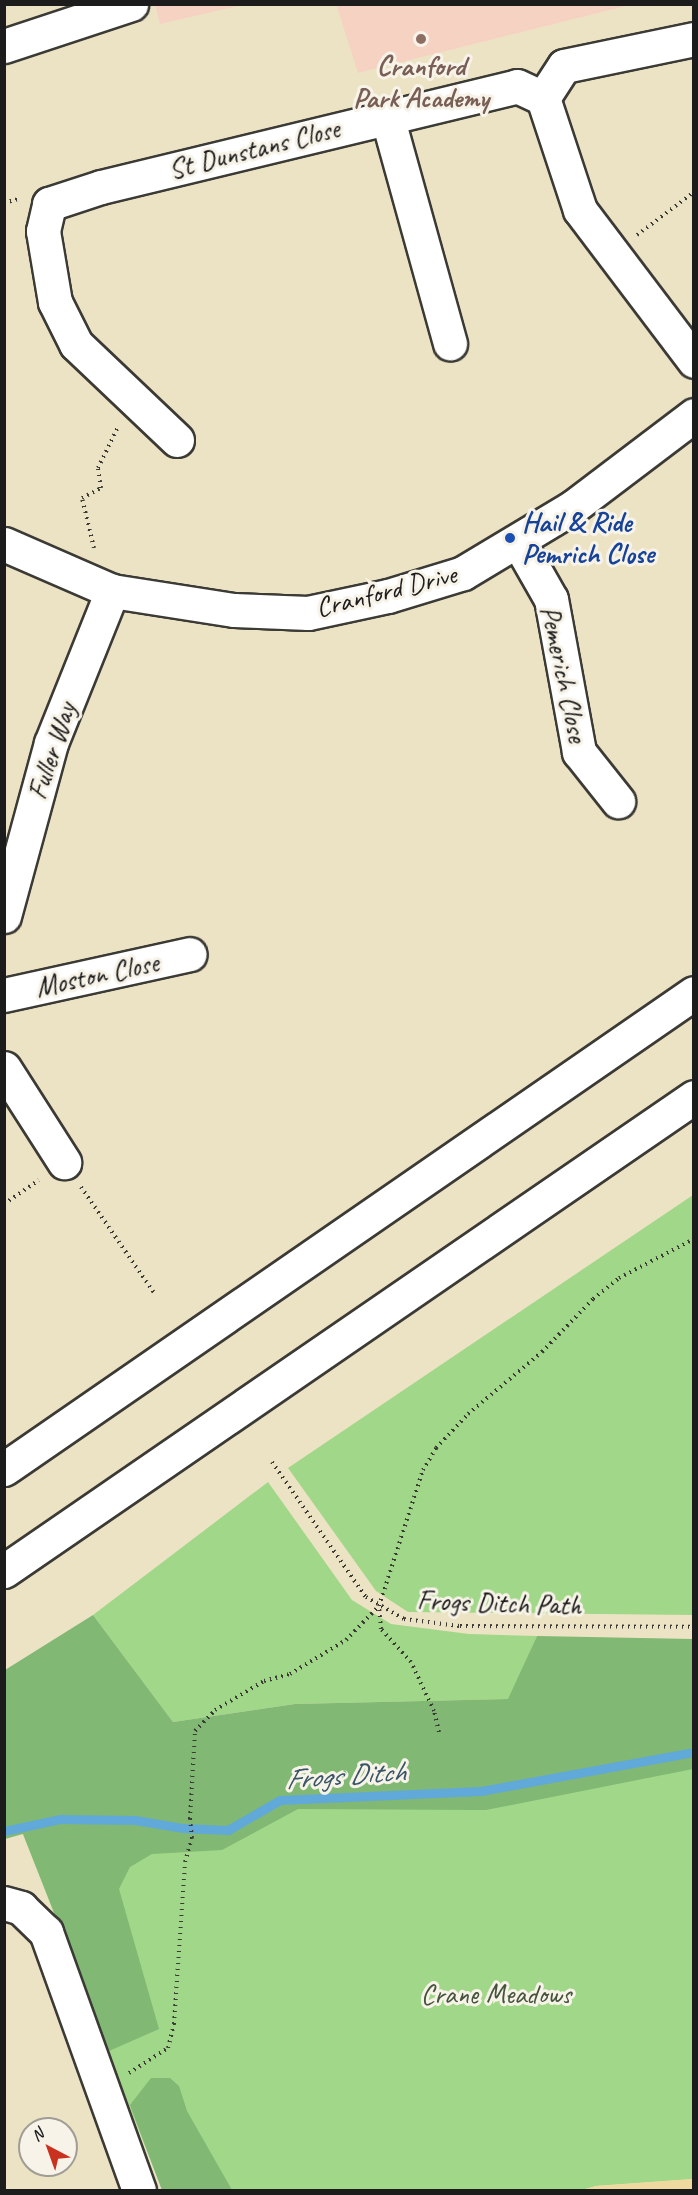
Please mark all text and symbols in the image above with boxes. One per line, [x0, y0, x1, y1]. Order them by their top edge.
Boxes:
marker: Cranford Park Academy [414, 32, 428, 46]
place label: Cranford Park Academy [354, 49, 488, 115]
street label: St Dunstans Close [165, 112, 343, 186]
place label: Hail & Ride Pemrich Close [522, 505, 654, 571]
marker: Hail & Ride Pemrich Close [503, 531, 517, 545]
street label: Cranford Drive [312, 557, 460, 625]
street label: Pemerich Close [533, 603, 595, 745]
street label: Fuller Way [21, 698, 83, 804]
street label: Moston Close [33, 946, 161, 1004]
street label: Frogs Ditch Path [416, 1583, 582, 1623]
water label: Frogs Ditch [284, 1753, 406, 1797]
park label: Crane Meadows [421, 1977, 571, 2011]
north arrow [18, 2117, 78, 2177]
text: N [27, 2124, 48, 2146]

